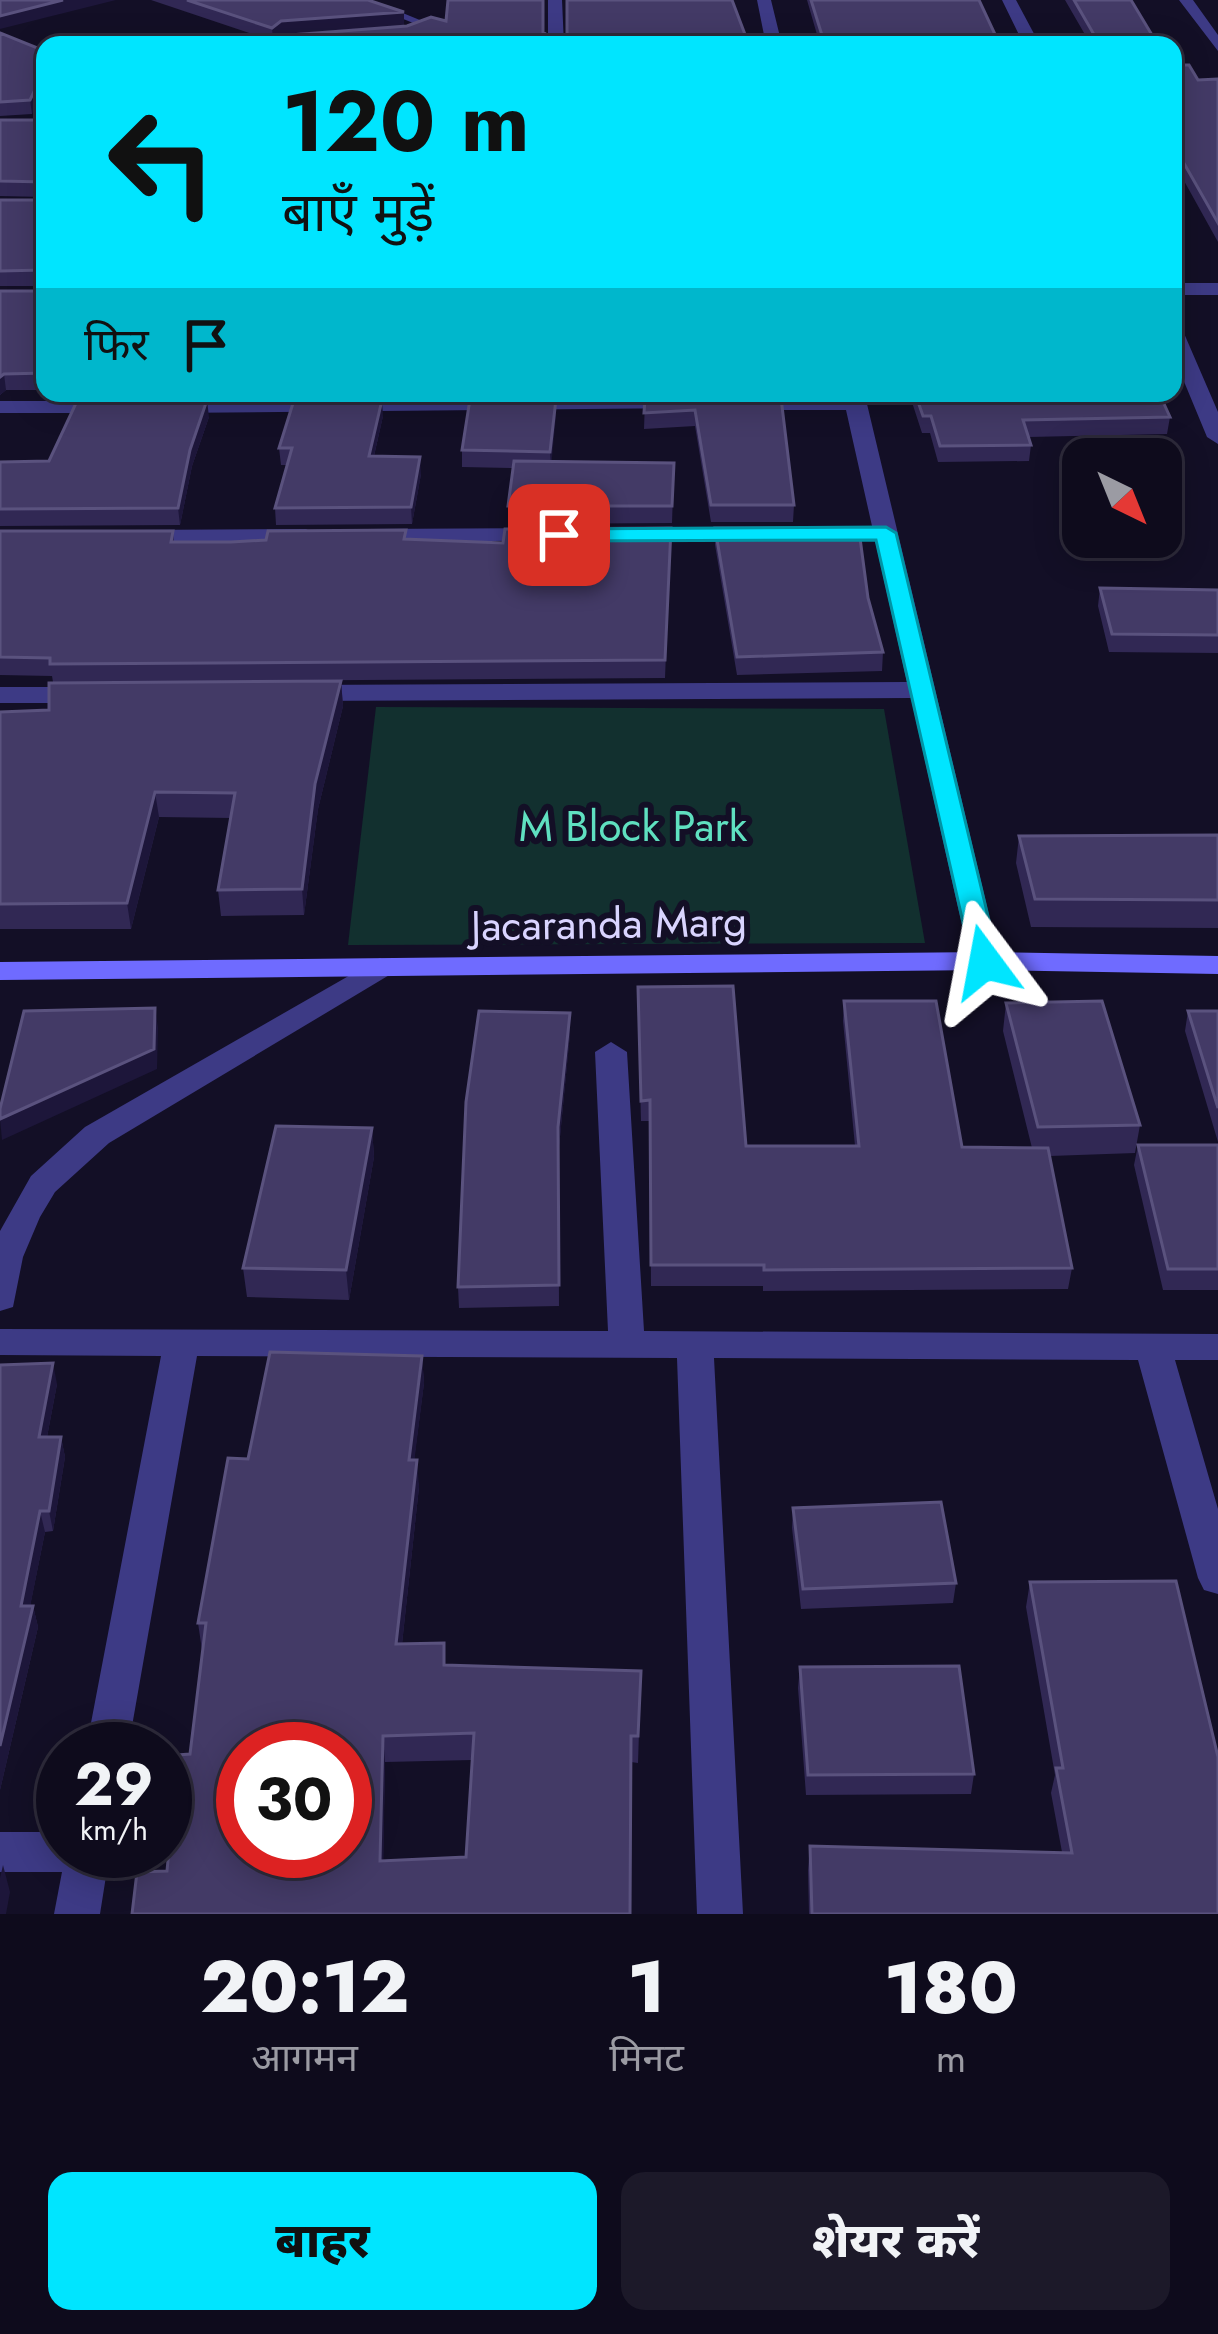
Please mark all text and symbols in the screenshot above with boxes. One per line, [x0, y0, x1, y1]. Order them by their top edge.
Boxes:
text: 120 m [282, 61, 530, 183]
icon: left [84, 84, 240, 240]
text: बाएँ मुड़ें [282, 173, 434, 251]
text: फिर [84, 312, 149, 377]
icon: arrive [173, 312, 239, 378]
north arrow [1062, 438, 1182, 558]
map controls [1062, 438, 1182, 558]
pin [508, 484, 610, 586]
icon: arrive [526, 502, 592, 568]
park label: M Block Park [519, 796, 748, 857]
street label: Jacaranda Marg [466, 891, 747, 956]
position arrow [922, 899, 1048, 1025]
speed limit sign: 30 [216, 1722, 372, 1878]
text: 29 [74, 1741, 154, 1828]
text: km/h [80, 1808, 148, 1851]
text: 20:12 [200, 1935, 409, 2039]
text: 1 [628, 1935, 665, 2039]
text: 180 [884, 1936, 1018, 2040]
text: आगमन [251, 2029, 358, 2086]
text: मिनट [609, 2029, 684, 2086]
text: m [936, 2030, 966, 2087]
button: बाहर [48, 2172, 597, 2310]
button: शेयर करें [621, 2172, 1170, 2310]

